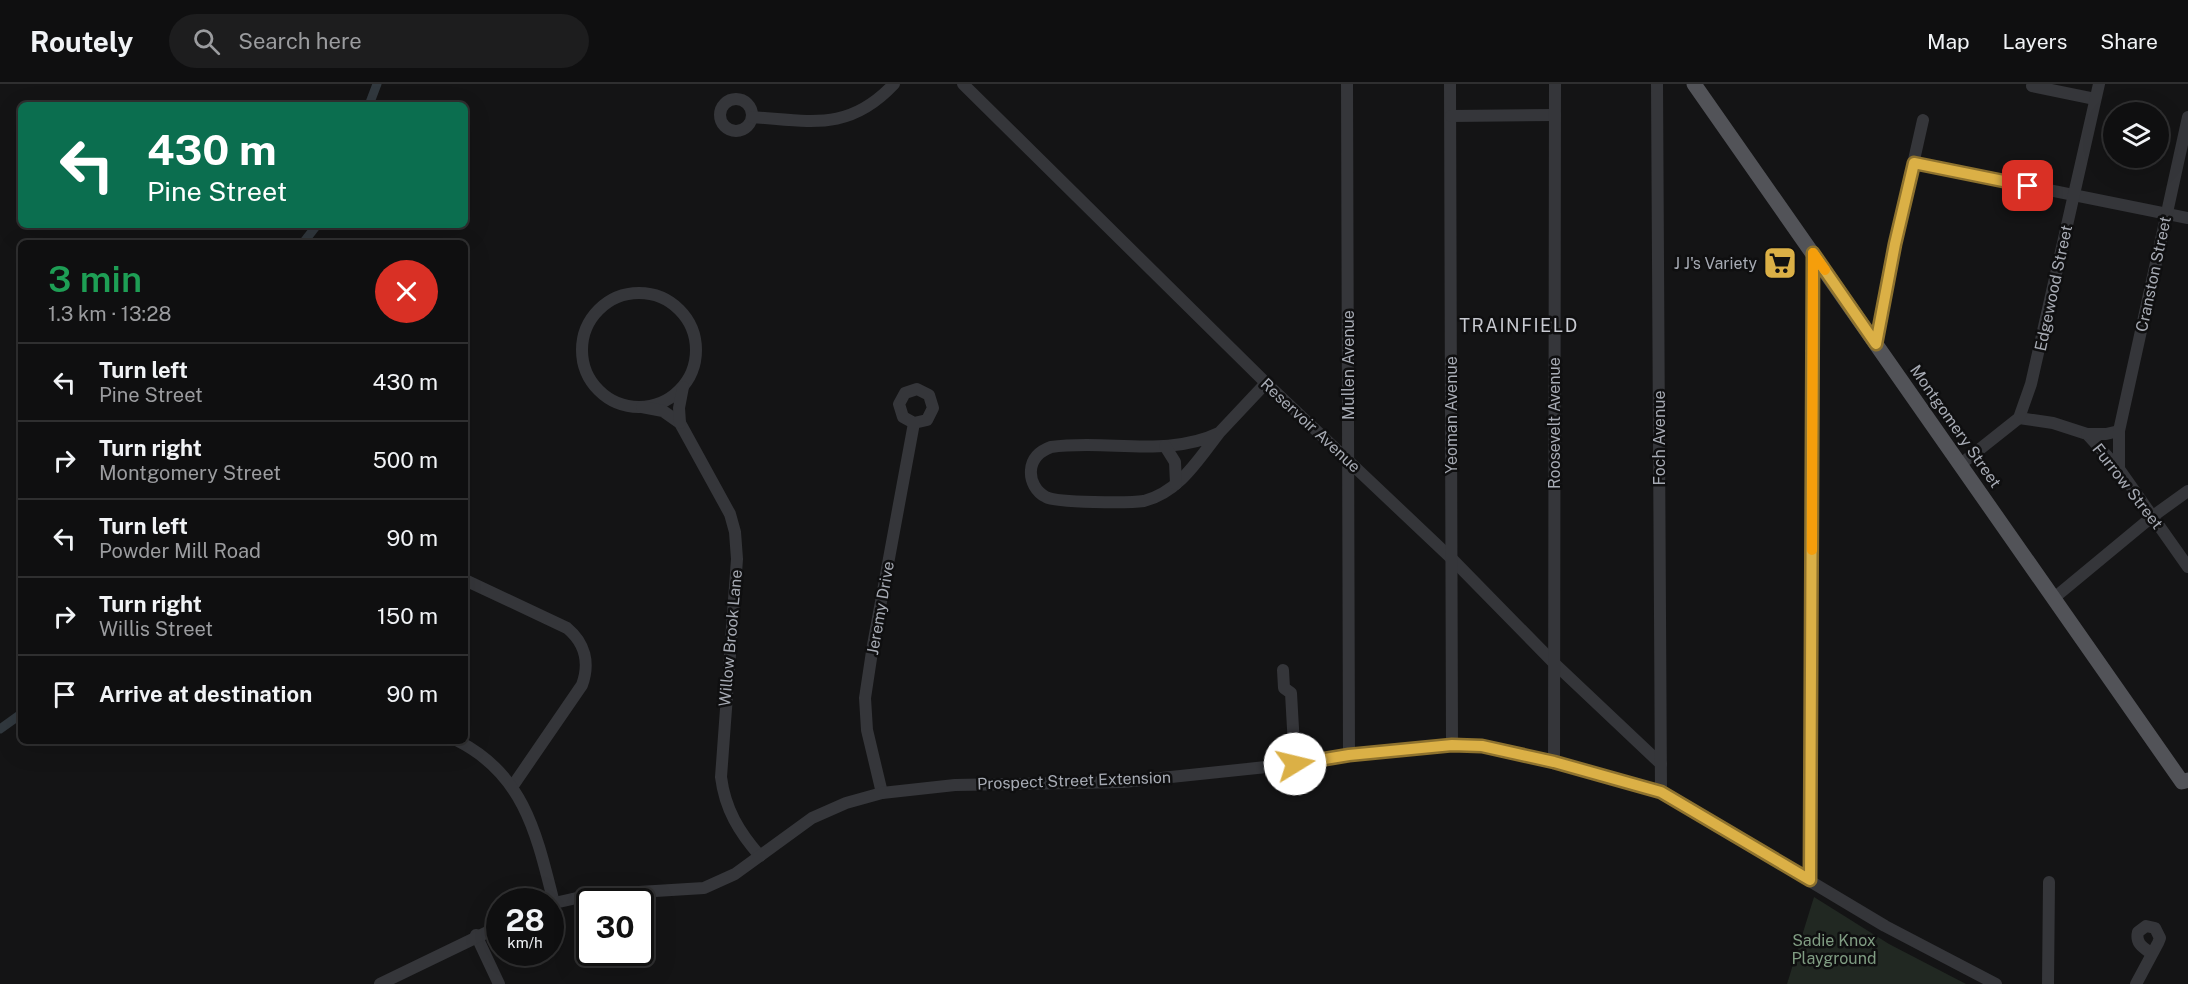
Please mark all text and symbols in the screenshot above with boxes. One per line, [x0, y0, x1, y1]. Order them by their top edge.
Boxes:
search box [169, 14, 589, 68]
text: Routely [30, 25, 133, 58]
icon: search [190, 25, 223, 58]
text: Search here [238, 28, 362, 54]
text: Map [1927, 29, 1970, 54]
text: Layers [2003, 29, 2067, 54]
text: Share [2100, 29, 2158, 54]
map controls [2103, 102, 2169, 168]
button: layers [2103, 102, 2169, 168]
text: 430 m [147, 125, 277, 174]
icon: left [48, 126, 126, 204]
pin [2002, 160, 2053, 211]
icon: arrive [2011, 169, 2044, 202]
text: Pine Street [147, 175, 287, 207]
street label: Cranston Street [2132, 215, 2175, 334]
street label: Edgewood Street [2031, 223, 2076, 353]
supermarket icon: J J's Variety [1762, 245, 1798, 281]
place label: J J's Variety [1674, 254, 1757, 273]
text: 3 min [48, 258, 142, 300]
button: close [375, 260, 438, 323]
text: 1.3 km · 13:28 [48, 302, 171, 326]
street label: Mullen Avenue [1339, 310, 1358, 420]
district label: TRAINFIELD [1459, 315, 1579, 336]
street label: Yeoman Avenue [1442, 356, 1461, 474]
text: Turn left [99, 357, 188, 383]
street label: Roosevelt Avenue [1545, 357, 1564, 489]
street label: Montgomery Street [1906, 361, 2005, 491]
icon: left [48, 366, 81, 399]
text: 430 m [373, 369, 438, 395]
street label: Reservoir Avenue [1257, 374, 1364, 476]
text: Pine Street [99, 383, 203, 407]
street label: Foch Avenue [1650, 391, 1669, 485]
text: Turn right [99, 435, 202, 461]
street label: Furrow Street [2088, 440, 2167, 533]
icon: right [48, 444, 81, 477]
text: 500 m [373, 447, 438, 473]
text: Montgomery Street [99, 461, 281, 485]
text: Turn left [99, 513, 188, 539]
icon: left [48, 522, 81, 555]
text: 90 m [387, 525, 438, 551]
text: Powder Mill Road [99, 539, 261, 563]
street label: Jeremy Drive [863, 560, 898, 656]
street label: Willow Brook Lane [715, 569, 746, 707]
text: Turn right [99, 591, 202, 617]
icon: right [48, 600, 81, 633]
text: 150 m [377, 603, 438, 629]
text: Willis Street [99, 617, 213, 641]
icon: arrive [48, 678, 81, 711]
text: Arrive at destination [99, 681, 312, 707]
text: 90 m [387, 681, 438, 707]
position arrow [1263, 732, 1327, 796]
street label: Prospect Street Extension [977, 768, 1171, 793]
speed limit sign: 30 [576, 888, 654, 966]
text: 28 [505, 902, 545, 938]
park label: Sadie Knox Playground [1791, 931, 1877, 968]
text: km/h [507, 934, 543, 951]

